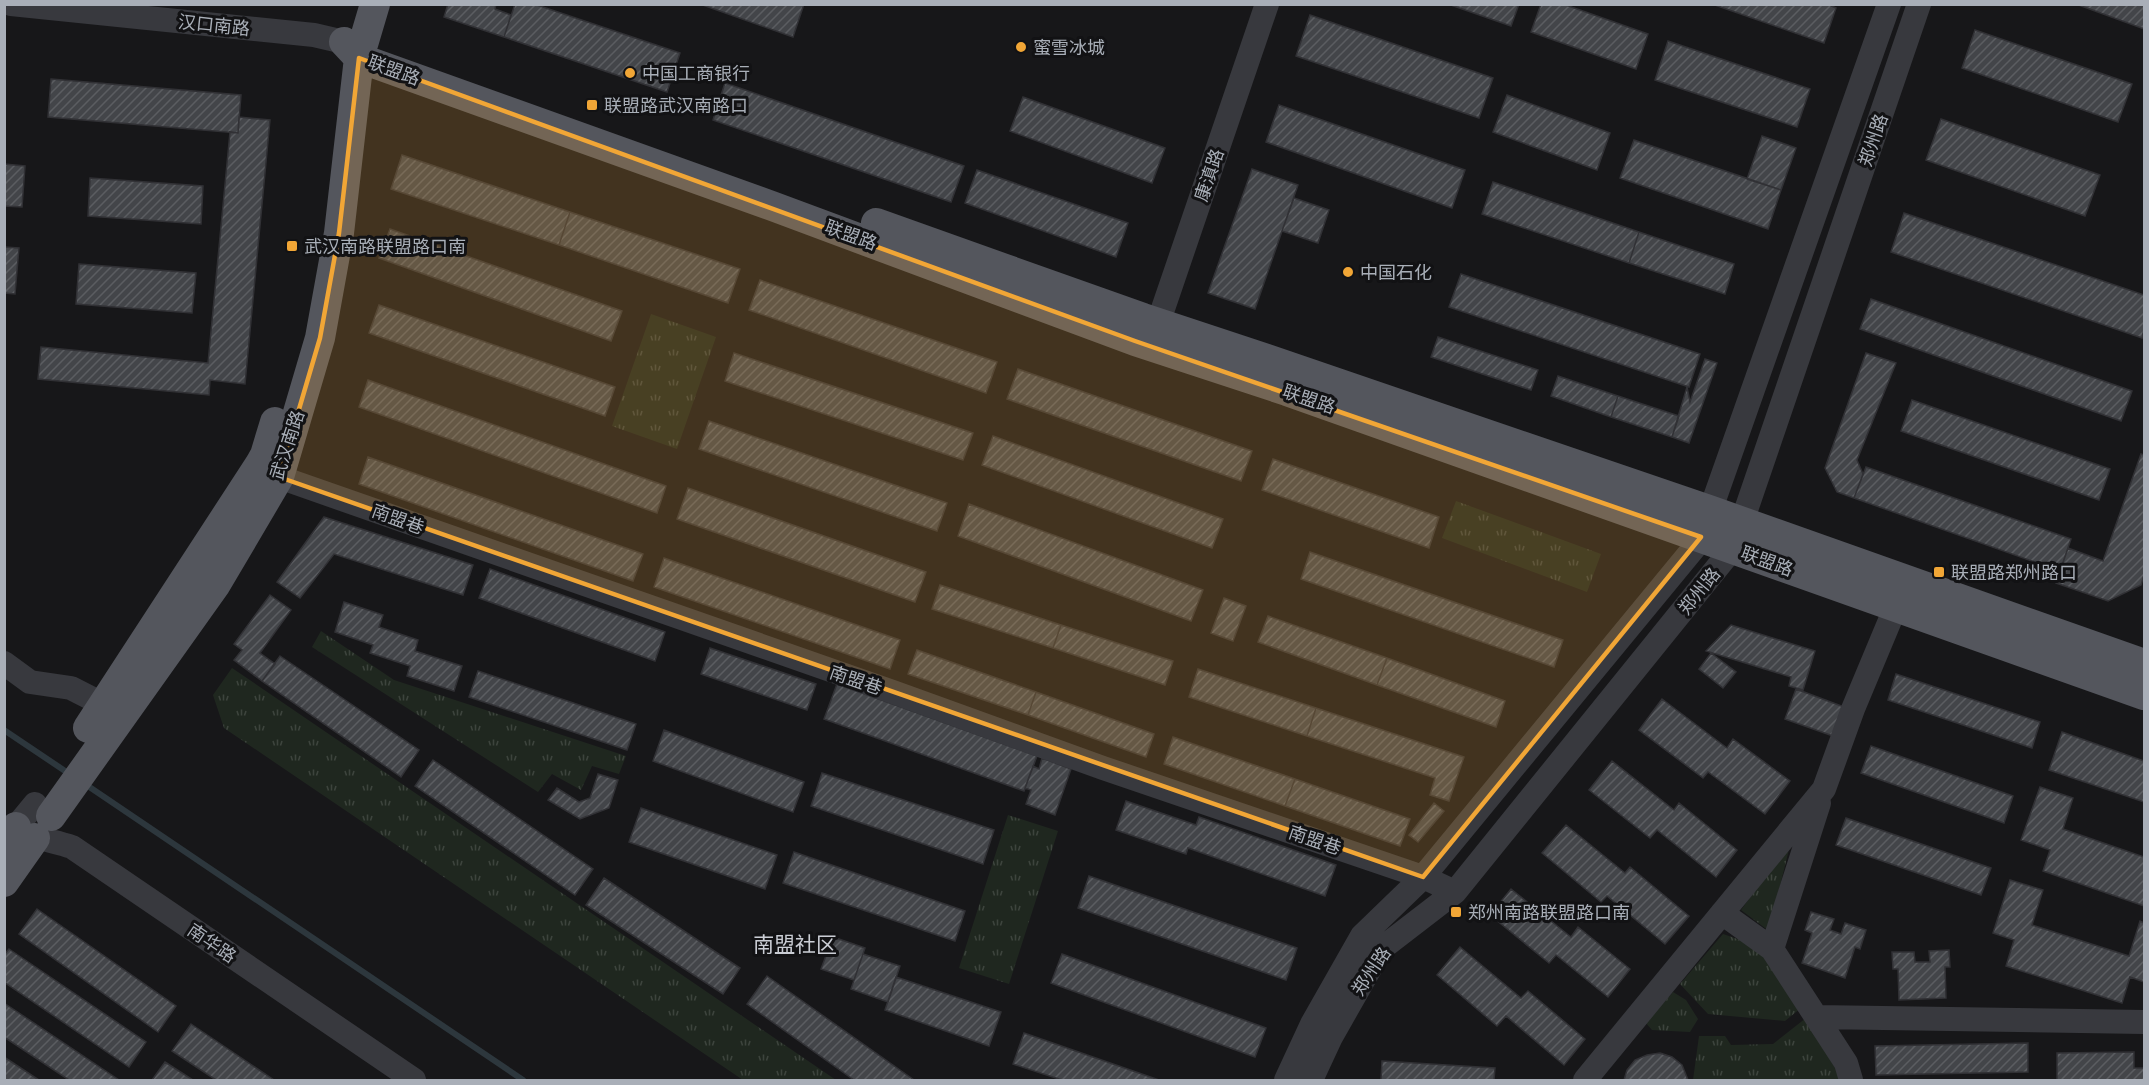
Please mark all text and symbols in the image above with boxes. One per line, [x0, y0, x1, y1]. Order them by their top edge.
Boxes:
street label: 汉口南路 [177, 11, 251, 39]
place label: 蜜雪冰城 [1033, 37, 1105, 58]
marker: 蜜雪冰城 [1014, 40, 1028, 54]
street label: 联盟路 [365, 51, 423, 89]
place label: 中国工商银行 [642, 63, 750, 84]
marker: 中国工商银行 [623, 66, 637, 80]
place label: 联盟路武汉南路口 [604, 95, 748, 116]
marker: 联盟路武汉南路口 [585, 98, 599, 112]
street label: 郑州路 [1854, 111, 1892, 169]
street label: 康滇路 [1190, 146, 1228, 204]
street label: 联盟路 [822, 216, 880, 254]
place label: 武汉南路联盟路口南 [304, 236, 466, 257]
marker: 武汉南路联盟路口南 [285, 239, 299, 253]
place label: 中国石化 [1360, 262, 1432, 283]
marker: 中国石化 [1341, 265, 1355, 279]
street label: 联盟路 [1280, 380, 1338, 418]
street label: 武汉南路 [266, 408, 308, 482]
street label: 南盟巷 [369, 500, 427, 538]
street label: 联盟路 [1738, 542, 1796, 580]
place label: 联盟路郑州路口 [1951, 562, 2077, 583]
street label: 郑州路 [1674, 563, 1724, 619]
marker: 联盟路郑州路口 [1932, 565, 1946, 579]
street label: 南盟巷 [827, 661, 885, 699]
street label: 南盟巷 [1286, 821, 1344, 859]
place label: 郑州南路联盟路口南 [1468, 902, 1630, 923]
marker: 郑州南路联盟路口南 [1449, 905, 1463, 919]
street label: 南华路 [184, 919, 240, 967]
district label: 南盟社区 [753, 932, 837, 957]
street label: 郑州路 [1347, 943, 1395, 999]

